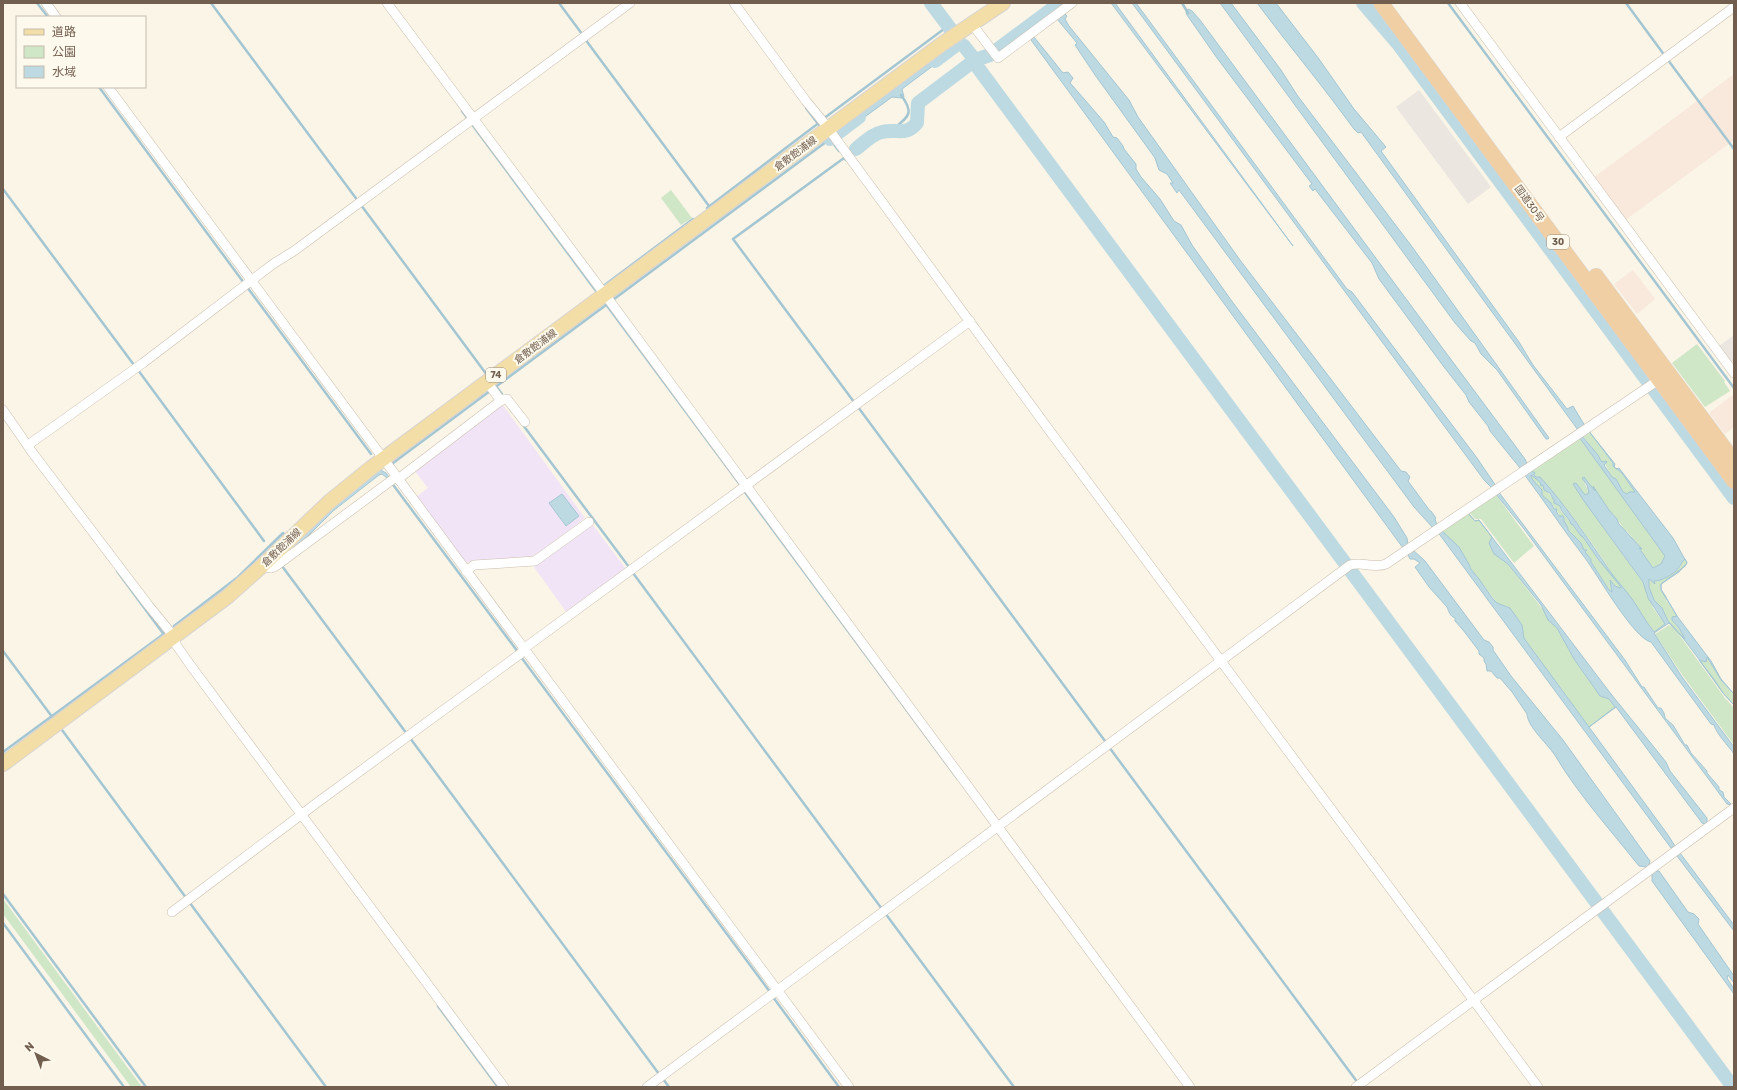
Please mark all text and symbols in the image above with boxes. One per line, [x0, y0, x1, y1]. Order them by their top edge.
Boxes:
legend [16, 16, 146, 88]
text: 道路 [52, 25, 76, 39]
text: 公園 [52, 45, 76, 59]
text: 水域 [52, 65, 76, 79]
street label: 倉敷飽浦線 [772, 134, 819, 174]
street label: 国道30号 [1512, 183, 1546, 224]
road number: 30 [1547, 235, 1569, 249]
street label: 倉敷飽浦線 [512, 327, 559, 367]
road number: 74 [486, 368, 506, 382]
street label: 倉敷飽浦線 [260, 526, 304, 569]
north arrow [16, 1034, 56, 1074]
text: N [22, 1039, 37, 1054]

